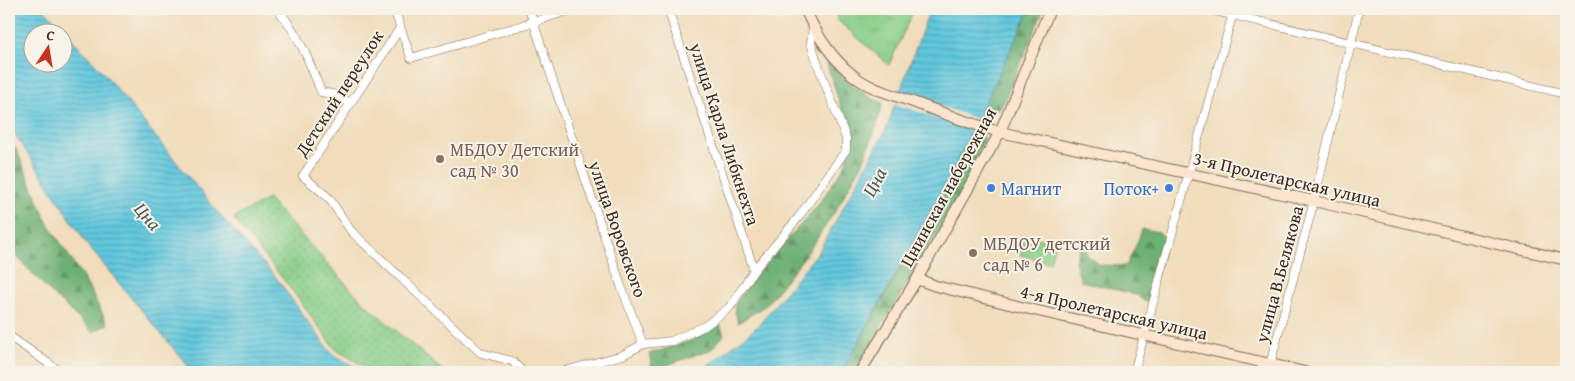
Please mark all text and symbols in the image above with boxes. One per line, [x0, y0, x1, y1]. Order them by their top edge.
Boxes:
north arrow [22, 22, 72, 72]
street label: Детский переулок [287, 24, 390, 162]
text: С [45, 25, 57, 46]
street label: улица Карла Либкнехта [682, 38, 767, 229]
street label: Цнинская набережная [893, 102, 1003, 272]
place label: МБДОУ Детский сад № 30 [450, 136, 579, 184]
street label: 3-я Пролетарская улица [1191, 144, 1384, 214]
marker: МБДОУ Детский сад № 30 [434, 153, 446, 165]
street label: улица Воровского [582, 156, 654, 301]
water label: Цна [855, 162, 893, 202]
place label: Магнит [1001, 175, 1061, 202]
place label: Поток+ [1103, 175, 1159, 202]
marker: Магнит [985, 182, 997, 194]
marker: Поток+ [1163, 182, 1175, 194]
water label: Цна [128, 196, 168, 237]
street label: улица В.Белякова [1247, 202, 1310, 346]
place label: МБДОУ детский сад № 6 [983, 230, 1111, 278]
marker: МБДОУ детский сад № 6 [967, 247, 979, 259]
street label: 4-я Пролетарская улица [1018, 277, 1211, 347]

